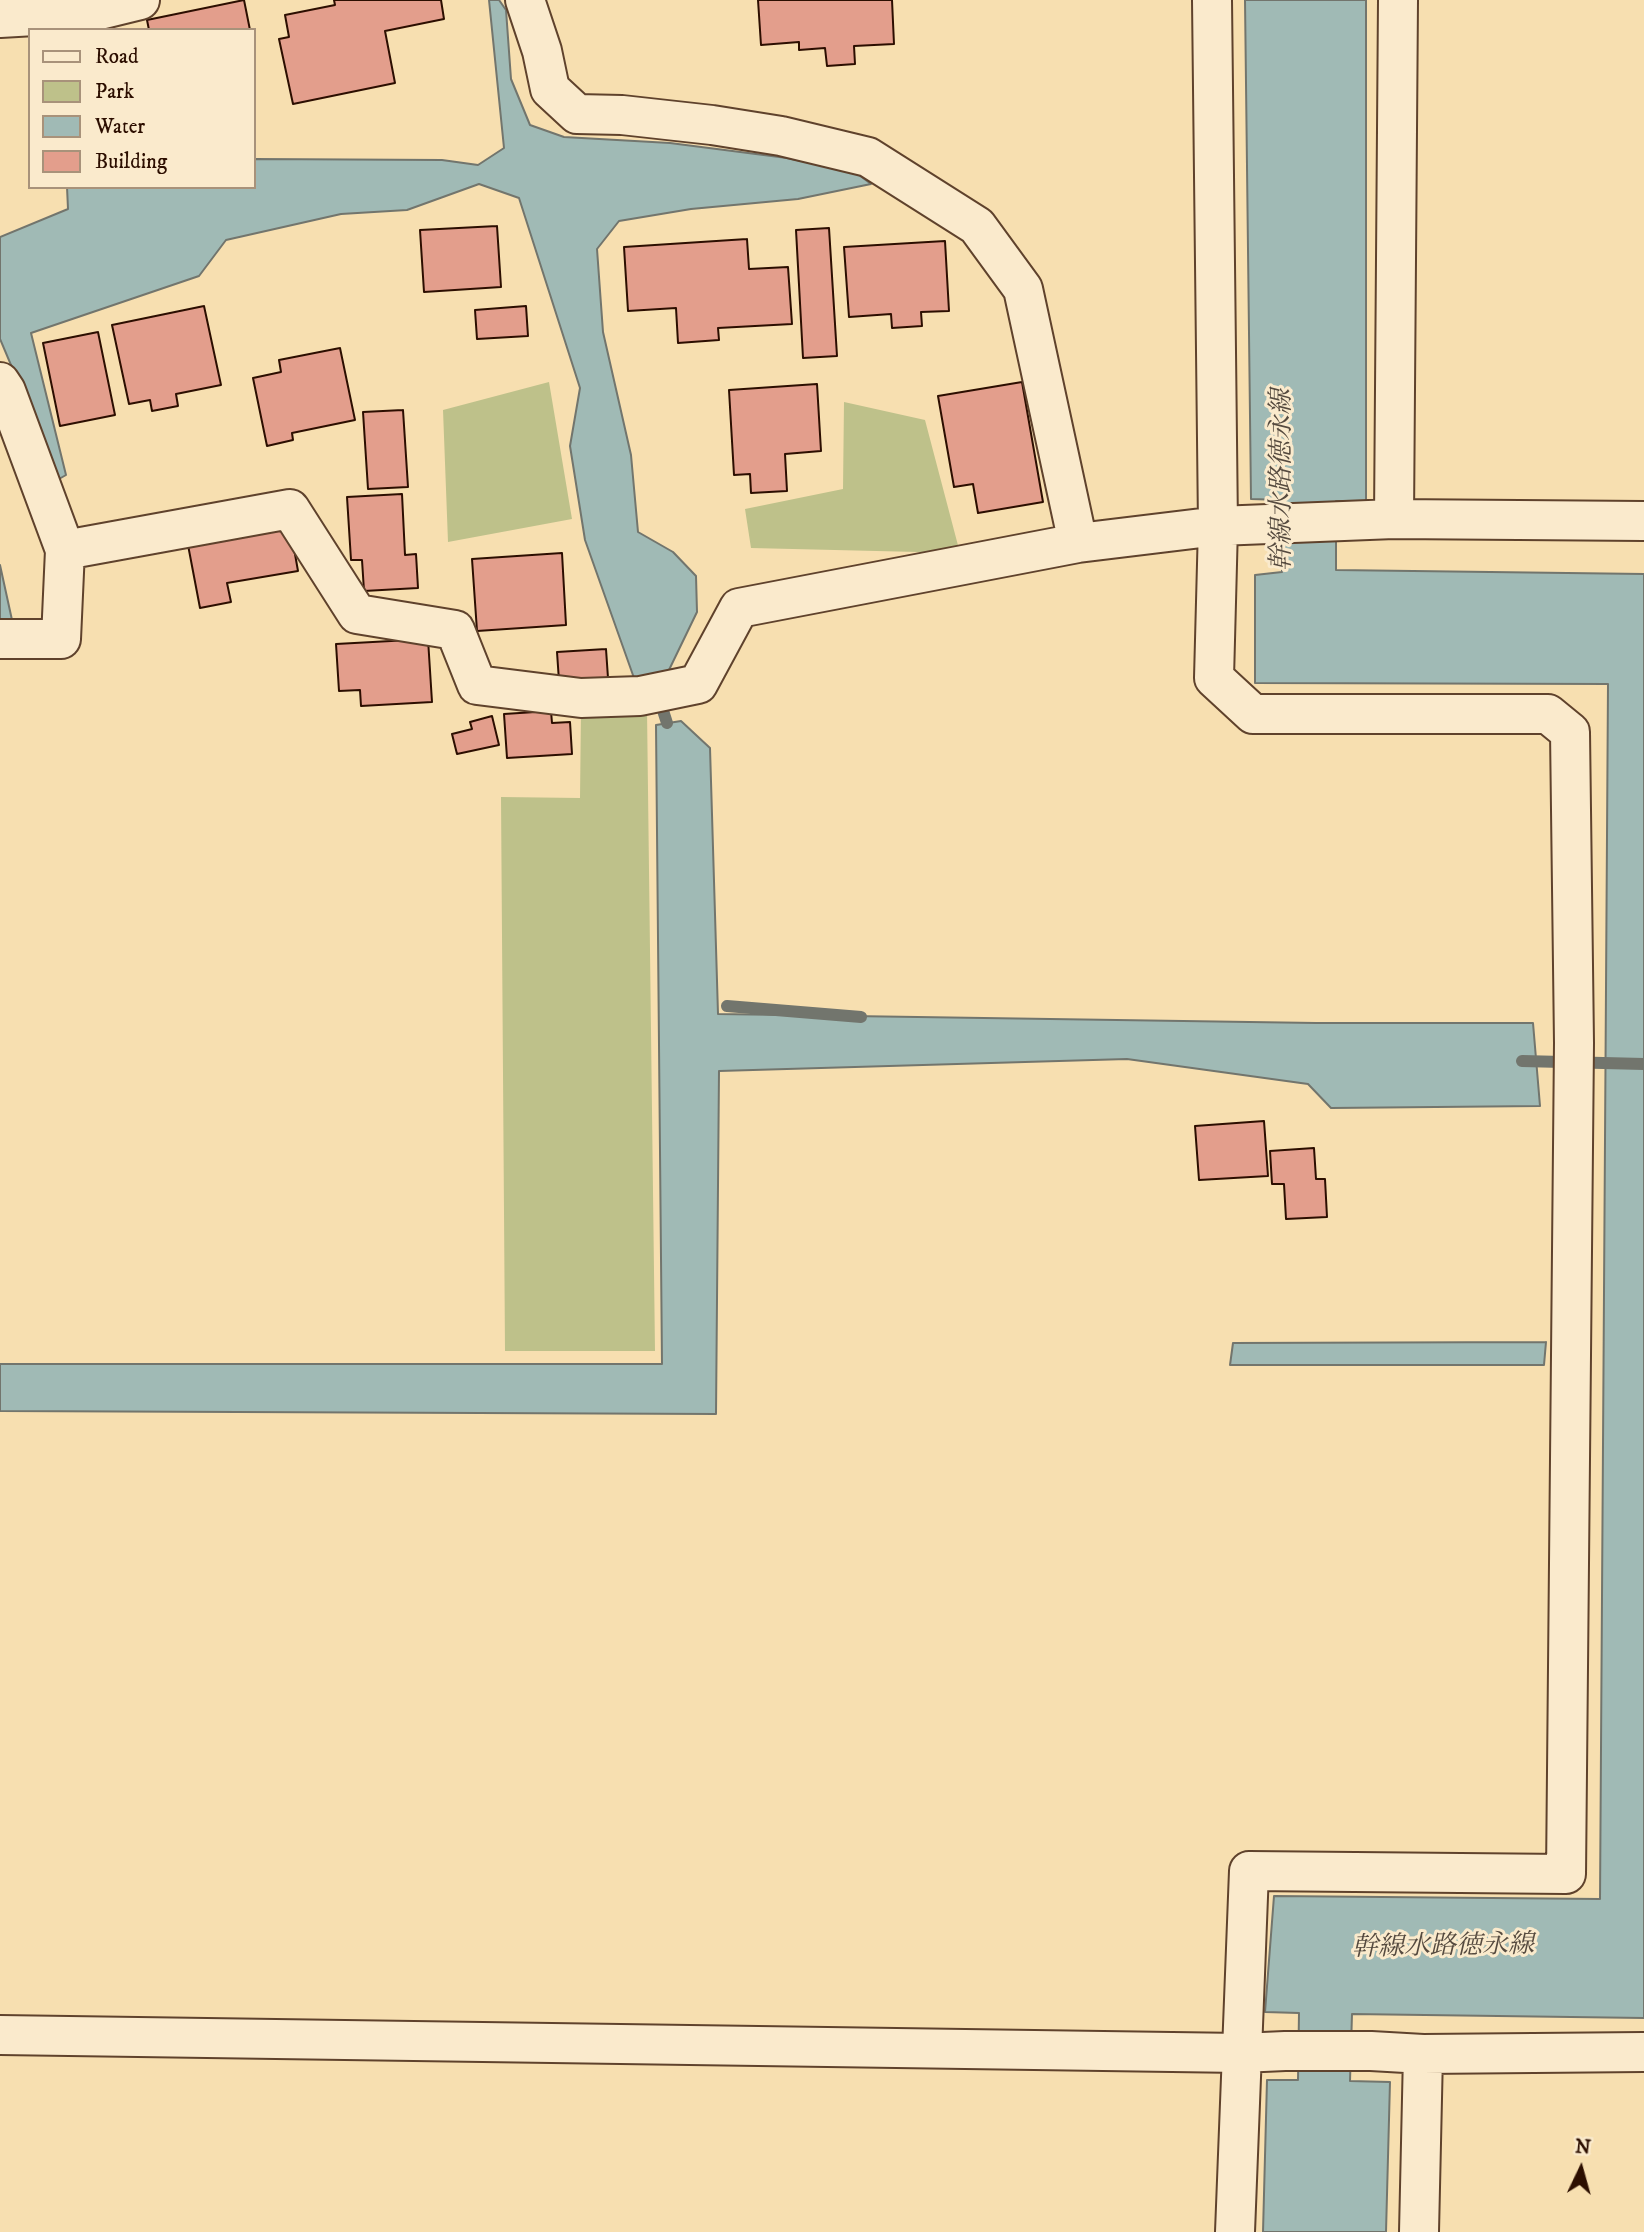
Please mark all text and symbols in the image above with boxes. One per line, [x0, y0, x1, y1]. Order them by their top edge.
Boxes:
legend [28, 28, 256, 189]
text: Road [95, 44, 139, 70]
text: Park [95, 79, 134, 105]
text: Water [95, 114, 145, 140]
text: Building [95, 149, 167, 175]
water label: 幹線水路徳永線 [1268, 389, 1300, 571]
water label: 幹線水路徳永線 [1352, 1931, 1534, 1965]
north arrow [1546, 2134, 1616, 2204]
text: N [1574, 2135, 1592, 2160]

